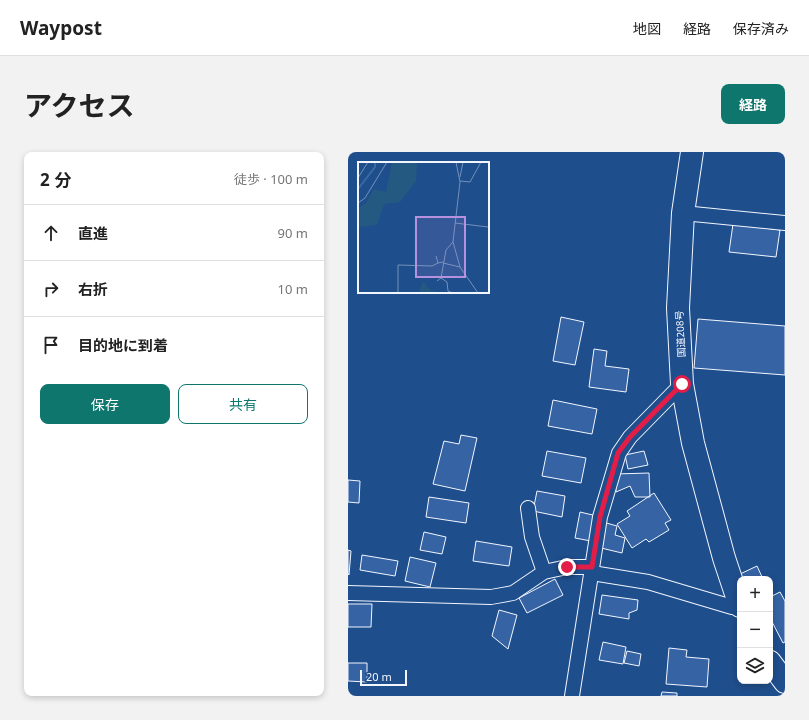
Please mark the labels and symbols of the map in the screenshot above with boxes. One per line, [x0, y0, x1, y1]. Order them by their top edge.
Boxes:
inset map [358, 162, 489, 293]
street label: 国道208号 [672, 310, 688, 358]
route start [673, 375, 691, 393]
route end [558, 558, 576, 576]
scale bar [360, 668, 407, 687]

